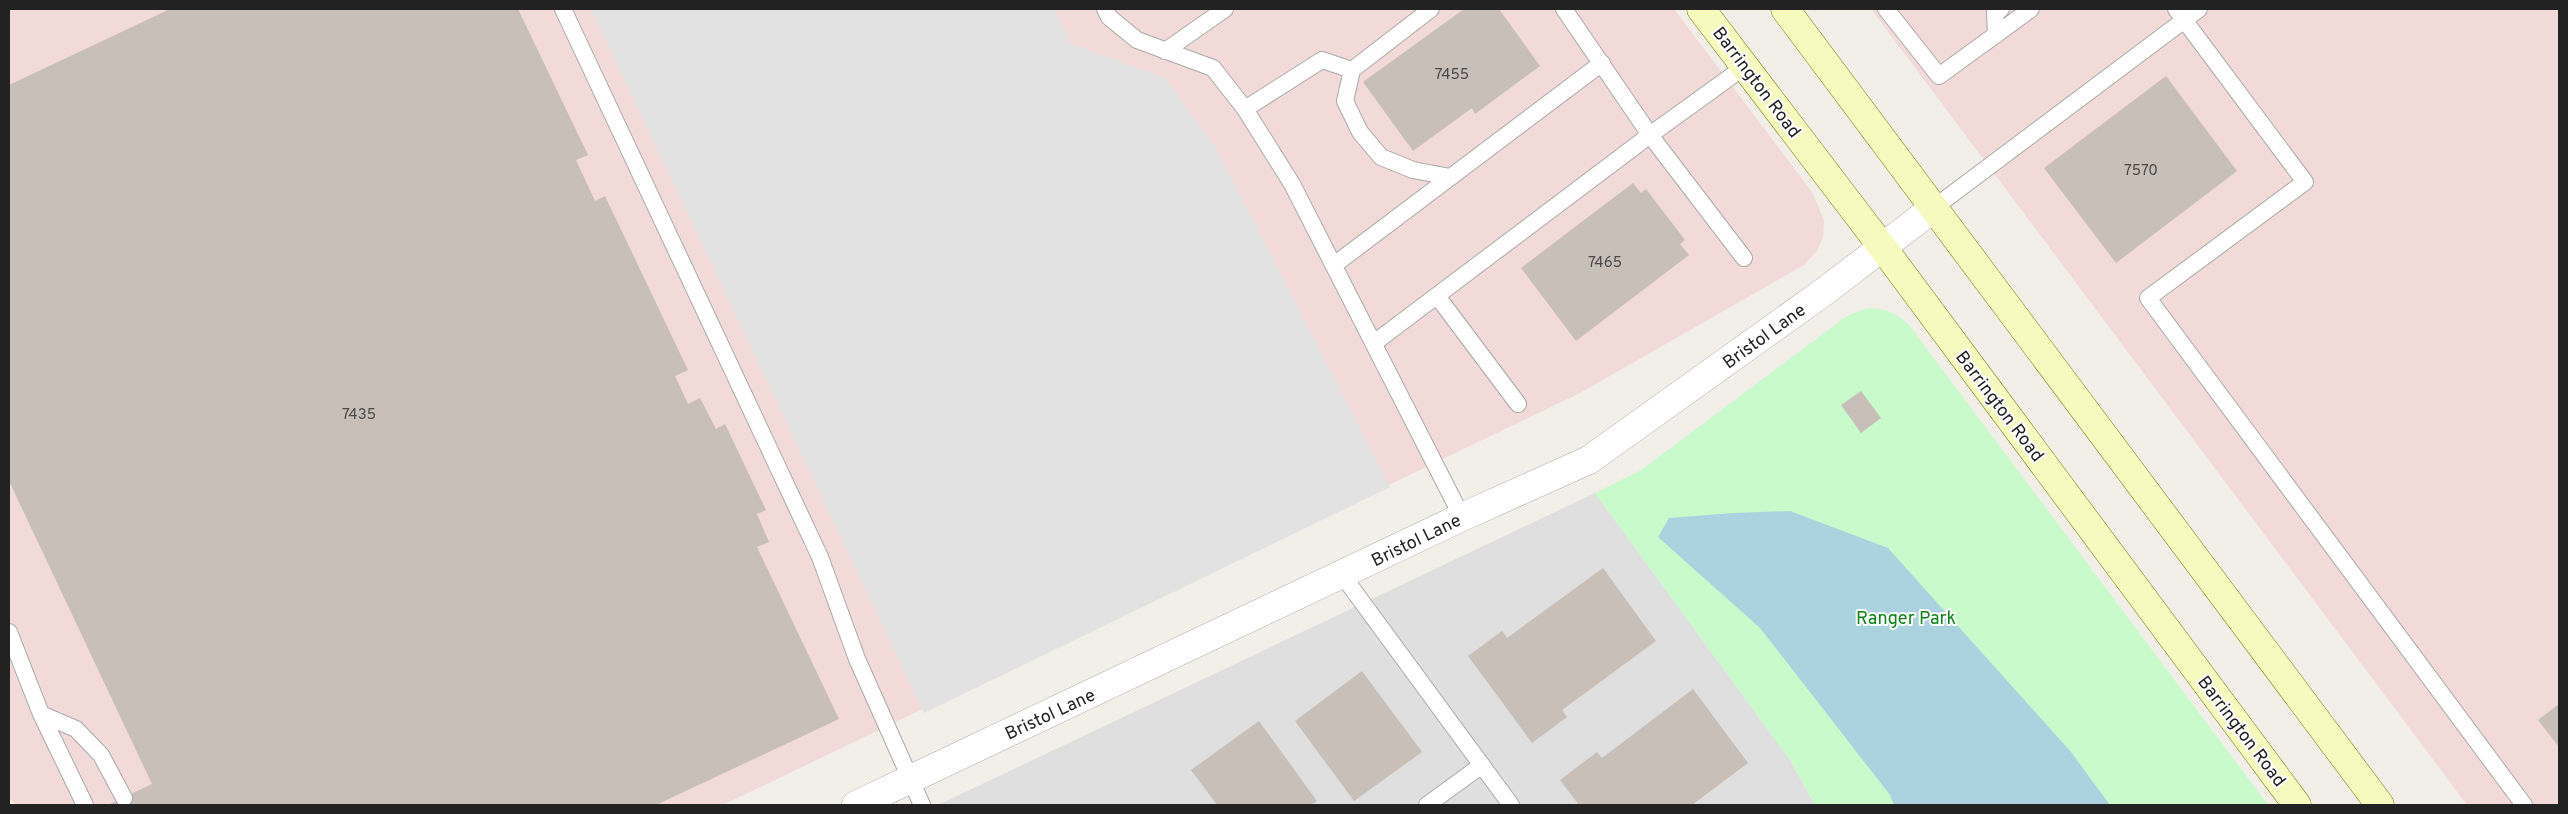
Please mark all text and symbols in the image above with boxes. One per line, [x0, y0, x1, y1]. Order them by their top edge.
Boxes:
street label: Barrington Road [1707, 23, 1805, 143]
house number: 7455 [1435, 66, 1469, 85]
house number: 7570 [2124, 162, 2158, 181]
house number: 7465 [1588, 254, 1622, 273]
street label: Bristol Lane [1719, 299, 1811, 375]
street label: Barrington Road [1950, 347, 2048, 467]
house number: 7435 [342, 406, 376, 425]
street label: Bristol Lane [1368, 510, 1465, 573]
park label: Ranger Park [1856, 608, 1956, 631]
street label: Barrington Road [2192, 672, 2290, 792]
street label: Bristol Lane [1002, 684, 1099, 746]

